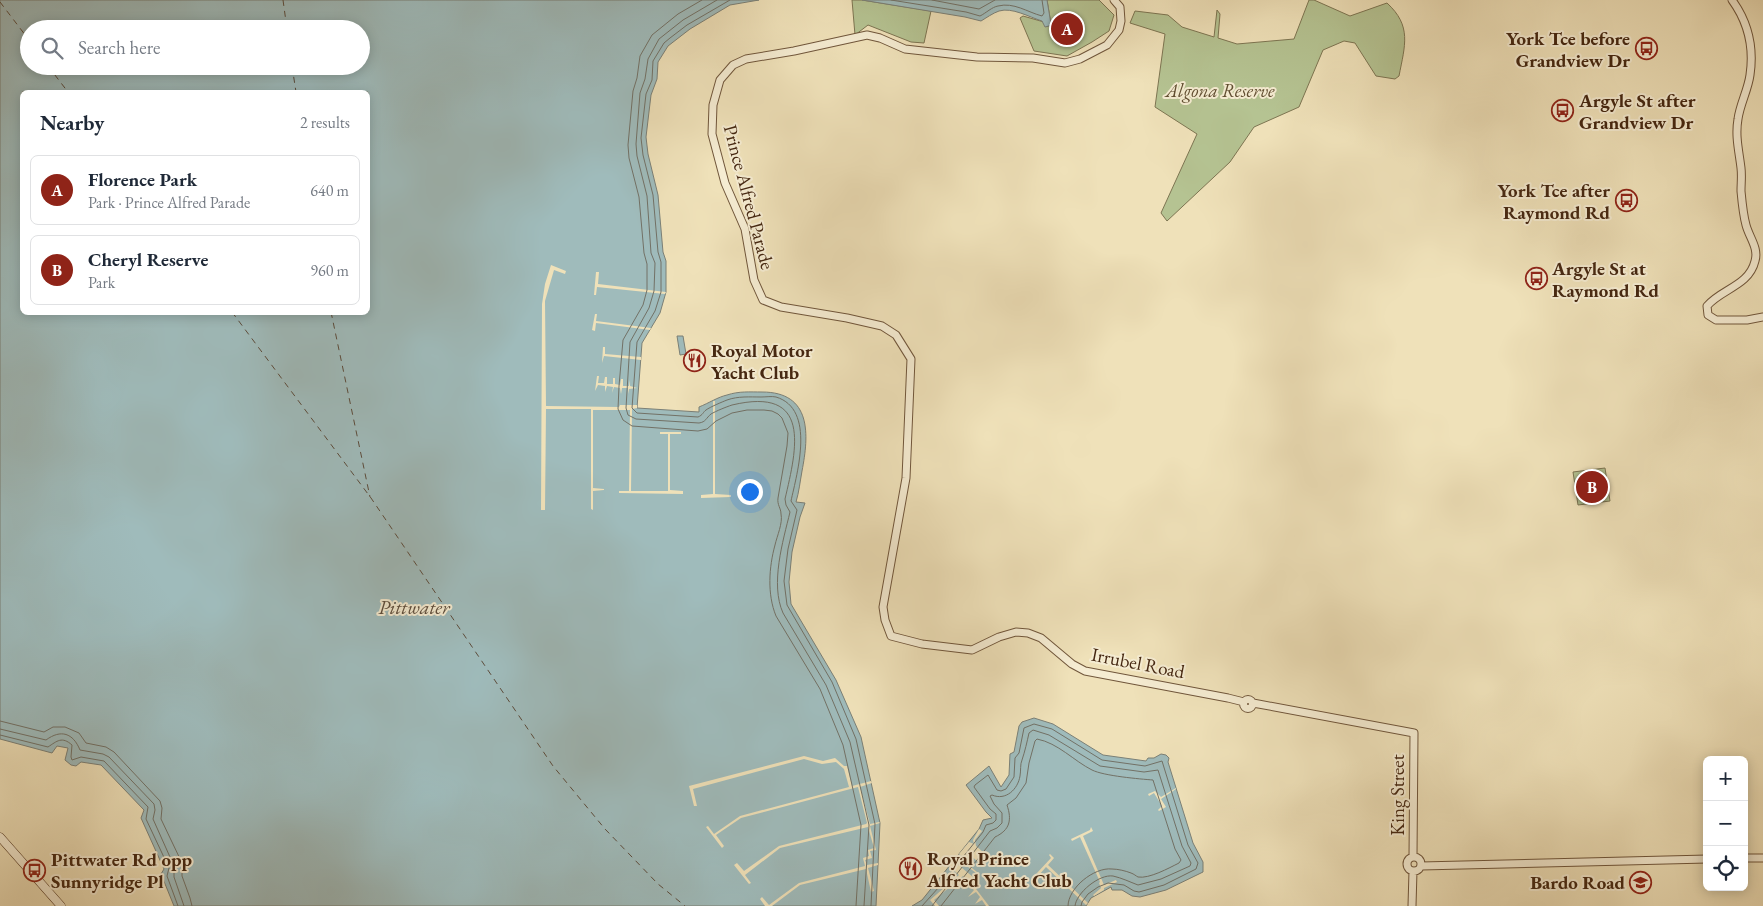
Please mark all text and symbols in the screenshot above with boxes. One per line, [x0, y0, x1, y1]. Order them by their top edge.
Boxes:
pin: A [1051, 10, 1083, 48]
search box [20, 20, 370, 75]
place label: York Tce before Grandview Dr [1506, 26, 1630, 73]
icon: search [38, 34, 66, 62]
text: Search here [78, 35, 160, 60]
bus stop icon: York Tce before Grandview Dr [1634, 37, 1658, 61]
park label: Algona Reserve [1164, 78, 1275, 103]
place label: Argyle St after Grandview Dr [1578, 88, 1696, 135]
bus stop icon: Argyle St after Grandview Dr [1551, 99, 1575, 123]
text: Nearby [40, 109, 104, 136]
text: 2 results [300, 112, 350, 133]
street label: Prince Alfred Parade [718, 122, 780, 272]
text: Florence Park [88, 167, 197, 192]
place label: York Tce after Raymond Rd [1498, 178, 1610, 225]
text: A [51, 180, 63, 201]
text: 640 m [310, 180, 349, 201]
bus stop icon: York Tce after Raymond Rd [1614, 189, 1638, 213]
text: Park · Prince Alfred Parade [88, 192, 250, 213]
text: Cheryl Reserve [88, 247, 208, 272]
place label: Argyle St at Raymond Rd [1551, 256, 1659, 303]
text: B [52, 260, 62, 281]
text: 960 m [310, 260, 349, 281]
bus stop icon: Argyle St at Raymond Rd [1524, 267, 1548, 291]
text: Park [88, 272, 115, 293]
place label: Royal Motor Yacht Club [711, 338, 813, 385]
restaurant icon: Royal Motor Yacht Club [683, 349, 707, 373]
pin: B [1576, 468, 1608, 506]
your location [737, 479, 763, 505]
water label: Pittwater [378, 594, 451, 620]
street label: Irrubel Road [1089, 642, 1187, 684]
street label: King Street [1385, 754, 1410, 836]
map controls [1703, 756, 1748, 891]
button: + [1703, 756, 1748, 801]
button: − [1703, 801, 1748, 846]
place label: Royal Prince Alfred Yacht Club [926, 846, 1072, 893]
button: locate [1703, 846, 1748, 891]
place label: Pittwater Rd opp Sunnyridge Pl [51, 847, 192, 894]
restaurant icon: Royal Prince Alfred Yacht Club [899, 857, 923, 881]
bus stop icon: Pittwater Rd opp Sunnyridge Pl [23, 858, 47, 882]
place label: Bardo Road [1530, 870, 1625, 895]
school or university icon: Bardo Road [1629, 870, 1653, 894]

